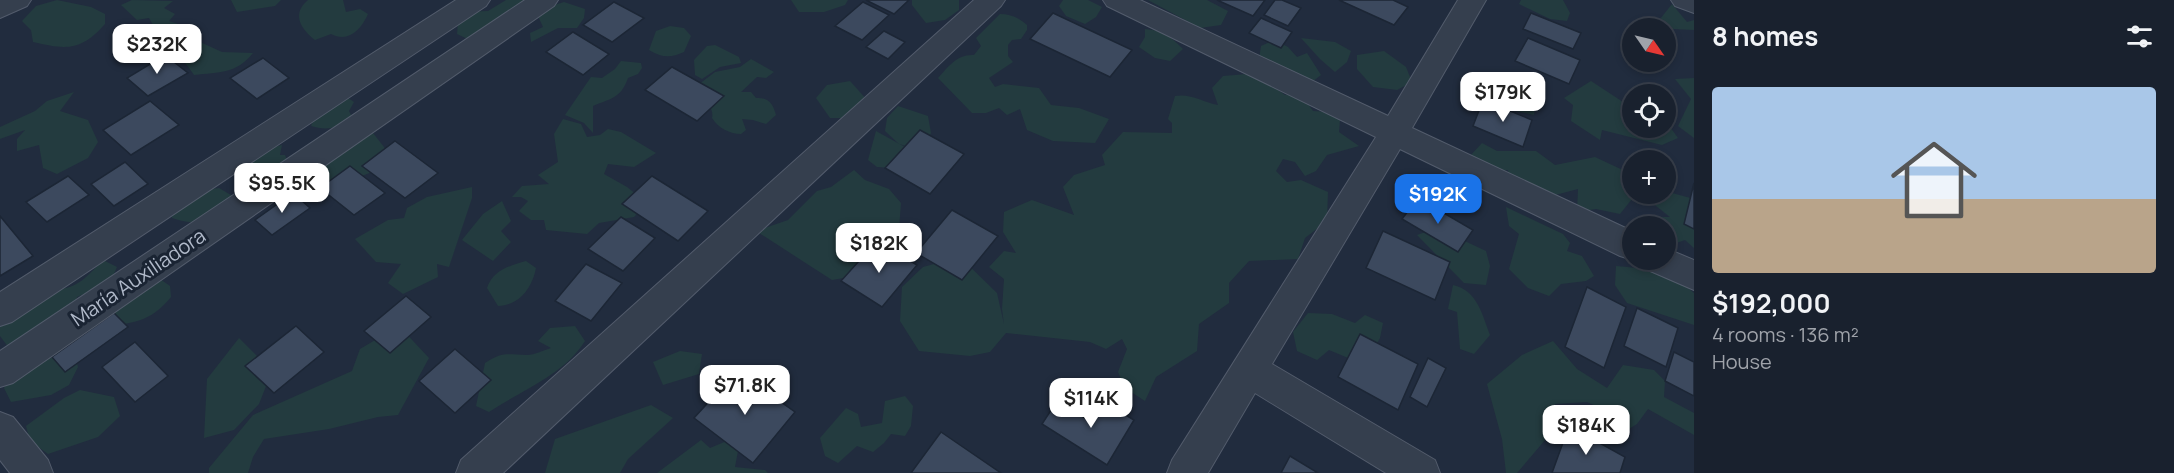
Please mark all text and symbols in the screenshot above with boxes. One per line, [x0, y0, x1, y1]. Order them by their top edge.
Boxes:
north arrow [1622, 18, 1676, 72]
map controls [1622, 18, 1676, 270]
text: 8 homes [1712, 18, 1818, 54]
icon: filters [2123, 20, 2156, 53]
pin: $232K [115, 24, 199, 75]
text: $232K [127, 30, 187, 57]
pin: $179K [1461, 72, 1545, 123]
text: $179K [1474, 78, 1532, 105]
button: locate [1622, 84, 1676, 138]
icon: home [1880, 126, 1988, 234]
button: + [1622, 150, 1676, 204]
pin: $95.5K [233, 163, 331, 214]
text: $95.5K [248, 169, 316, 196]
pin: $192K [1396, 174, 1480, 225]
text: $192K [1409, 180, 1467, 207]
button: − [1622, 216, 1676, 270]
street label: María Auxiliadora [65, 222, 211, 332]
pin: $182K [837, 223, 921, 274]
text: $182K [850, 229, 908, 256]
text: $192,000 [1712, 285, 1831, 321]
text: 4 rooms · 136 m² [1712, 321, 1859, 348]
text: House [1712, 348, 1772, 375]
pin: $71.8K [696, 365, 794, 416]
text: $71.8K [714, 371, 776, 398]
pin: $114K [1049, 378, 1133, 429]
text: $114K [1063, 384, 1119, 411]
pin: $184K [1544, 405, 1628, 456]
text: $184K [1557, 411, 1615, 438]

